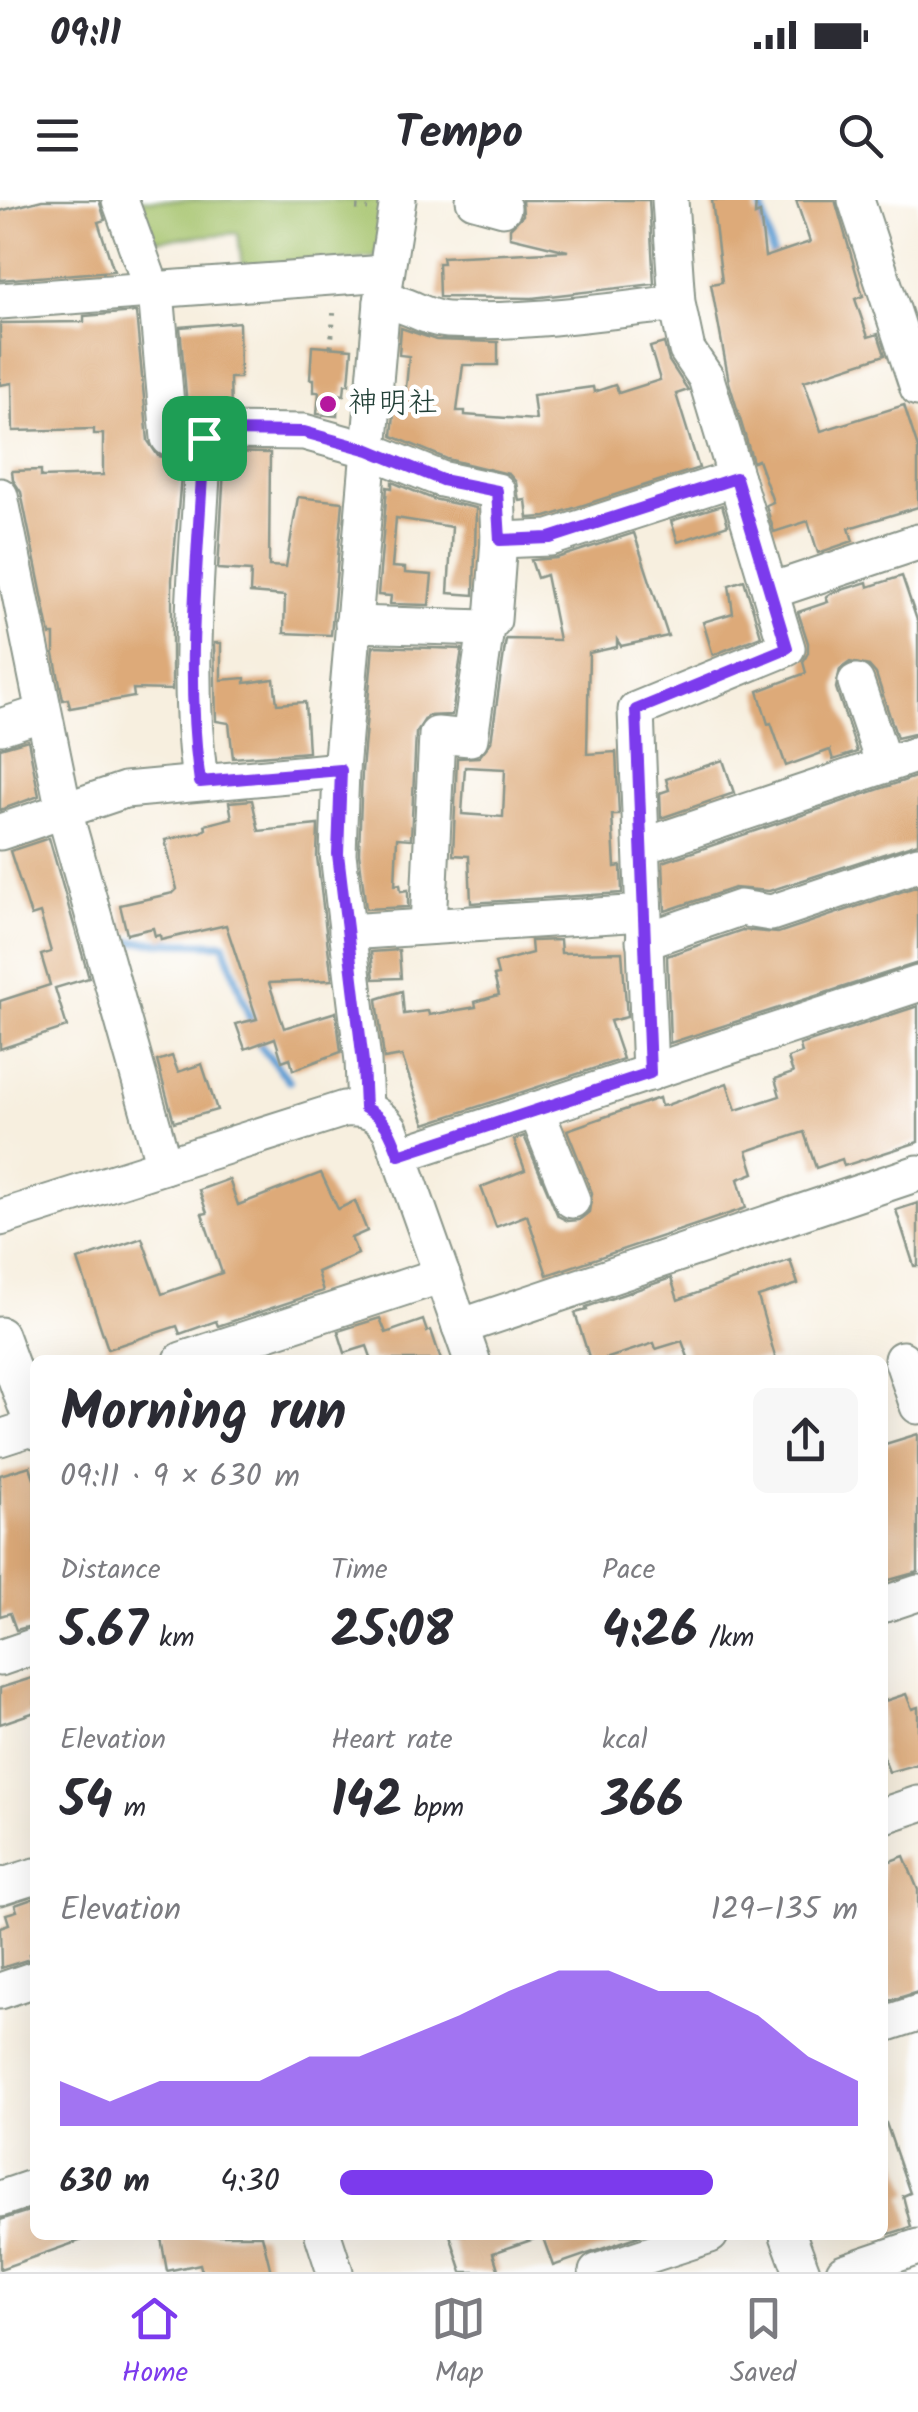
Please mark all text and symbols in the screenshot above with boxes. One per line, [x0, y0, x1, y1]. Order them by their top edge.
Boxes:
text: 09:11 [50, 5, 121, 65]
text: Tempo [395, 99, 523, 171]
icon: menu [30, 108, 85, 163]
icon: search [833, 108, 888, 163]
place label: 神明社 [348, 380, 438, 428]
marker: 神明社 [317, 393, 339, 415]
pin [162, 396, 247, 481]
icon: arrive [177, 411, 232, 466]
text: Morning run [60, 1371, 347, 1458]
button: share [753, 1388, 858, 1493]
text: 09:11 · 9 × 630 m [60, 1452, 300, 1503]
text: Distance [60, 1548, 161, 1593]
text: Time [331, 1548, 388, 1593]
text: Pace [602, 1548, 655, 1593]
text: 5.67 [60, 1593, 148, 1673]
text: 25:08 [331, 1593, 453, 1673]
text: 4:26 [602, 1593, 698, 1673]
text: km [148, 1616, 195, 1661]
text: /km [698, 1616, 754, 1661]
text: Elevation [60, 1718, 166, 1763]
text: Heart rate [331, 1718, 453, 1763]
text: kcal [602, 1718, 648, 1763]
text: 54 [60, 1763, 113, 1843]
text: 142 [331, 1763, 403, 1843]
text: 366 [602, 1763, 684, 1843]
text: m [113, 1786, 146, 1831]
text: bpm [403, 1786, 464, 1831]
text: Elevation [60, 1885, 181, 1936]
text: 129–135 m [710, 1885, 858, 1936]
text: 630 m [60, 2157, 150, 2208]
text: 4:30 [220, 2157, 280, 2208]
tab: Home [122, 2291, 188, 2396]
tab: Map [431, 2291, 486, 2396]
tab: Saved [730, 2291, 796, 2396]

